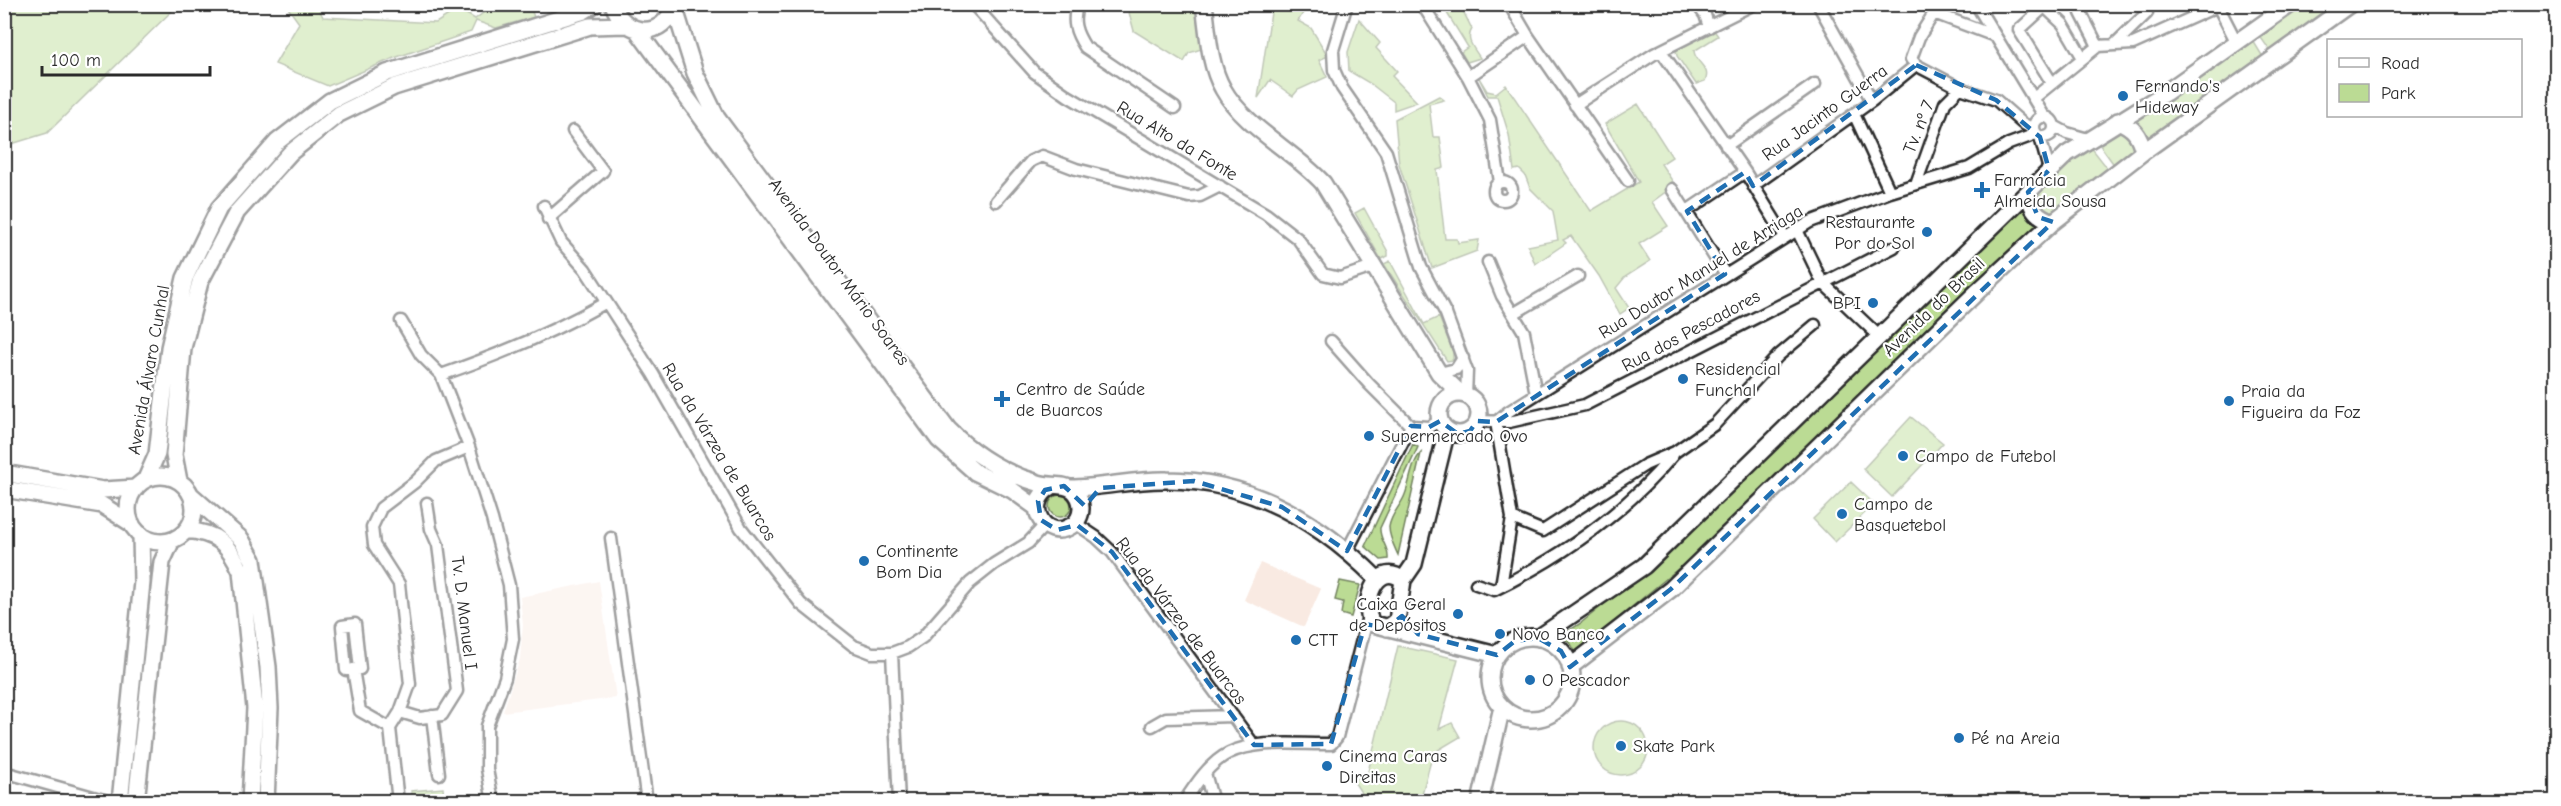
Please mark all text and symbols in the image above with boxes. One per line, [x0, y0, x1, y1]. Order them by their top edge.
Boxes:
scale bar [42, 39, 210, 77]
legend [2327, 39, 2522, 117]
text: 100 m [51, 50, 101, 71]
text: Road [2381, 53, 2420, 74]
street label: Rua Jacinto Guerra [1758, 60, 1892, 166]
place label: Fernando's Hideway [2135, 76, 2220, 118]
text: Park [2381, 83, 2416, 104]
marker: Fernando's Hideway [2116, 89, 2130, 103]
street label: Rua Alto da Fonte [1113, 97, 1241, 185]
street label: Tv. nº 7 [1899, 97, 1939, 157]
place label: Farmácia Almeida Sousa [1994, 170, 2107, 212]
street label: Avenida Doutor Mário Soares [764, 174, 914, 370]
marker: Farmácia Almeida Sousa [1975, 183, 1989, 197]
street label: Rua Doutor Manuel de Arriaga [1595, 200, 1807, 344]
place label: Restaurante Por do Sol [1825, 212, 1915, 254]
marker: Restaurante Por do Sol [1920, 225, 1934, 239]
street label: Avenida do Brasil [1879, 253, 1989, 361]
street label: Avenida Álvaro Cunhal [123, 283, 174, 456]
street label: Rua dos Pescadores [1618, 286, 1764, 376]
place label: BPI [1833, 293, 1861, 314]
marker: BPI [1866, 296, 1880, 310]
street label: Rua da Várzea de Buarcos [658, 359, 780, 545]
place label: Residencial Funchal [1695, 359, 1781, 401]
marker: Residencial Funchal [1676, 372, 1690, 386]
place label: Centro de Saúde de Buarcos [1016, 379, 1145, 421]
place label: Praia da Figueira da Foz [2241, 381, 2361, 423]
marker: Centro de Saúde de Buarcos [993, 390, 1011, 408]
marker: Praia da Figueira da Foz [2222, 394, 2236, 408]
place label: Supermercado Ovo [1381, 426, 1528, 447]
marker: Supermercado Ovo [1362, 429, 1376, 443]
place label: Campo de Futebol [1915, 446, 2056, 467]
marker: Campo de Futebol [1896, 449, 1910, 463]
place label: Campo de Basquetebol [1854, 494, 1946, 536]
marker: Campo de Basquetebol [1835, 507, 1849, 521]
street label: Rua da Várzea de Buarcos [1111, 533, 1251, 709]
place label: Continente Bom Dia [876, 541, 958, 583]
marker: Continente Bom Dia [857, 554, 871, 568]
street label: Tv. D. Manuel I [447, 555, 481, 671]
place label: Caixa Geral de Depósitos [1349, 594, 1446, 636]
marker: Caixa Geral de Depósitos [1451, 607, 1465, 621]
place label: Novo Banco [1512, 624, 1604, 645]
marker: Novo Banco [1493, 627, 1507, 641]
place label: CTT [1308, 630, 1339, 651]
marker: CTT [1289, 633, 1303, 647]
place label: O Pescador [1542, 670, 1630, 691]
marker: O Pescador [1523, 673, 1537, 687]
place label: Pé na Areia [1971, 728, 2060, 749]
marker: Pé na Areia [1952, 731, 1966, 745]
place label: Skate Park [1633, 736, 1715, 757]
marker: Skate Park [1614, 739, 1628, 753]
place label: Cinema Caras Direitas [1339, 746, 1447, 788]
marker: Cinema Caras Direitas [1320, 759, 1334, 773]

